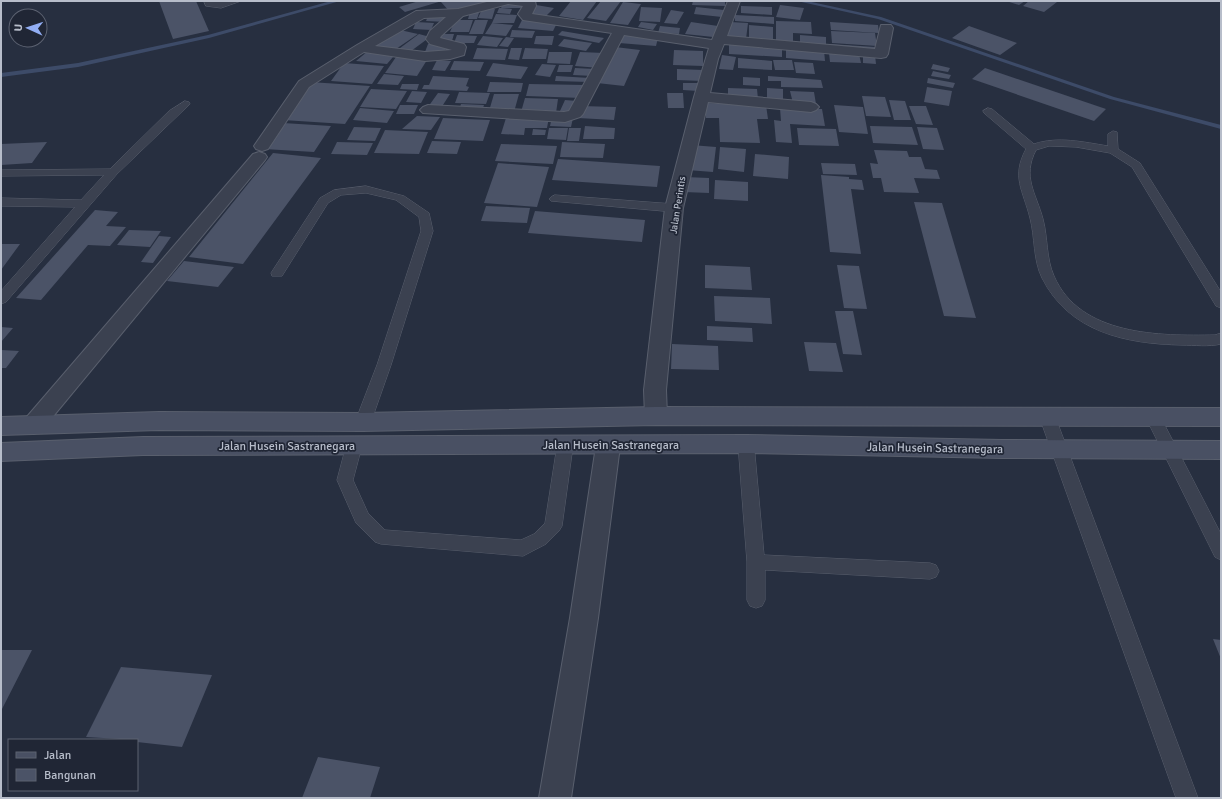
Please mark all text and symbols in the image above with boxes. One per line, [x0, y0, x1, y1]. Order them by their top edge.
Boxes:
north arrow [8, 8, 48, 48]
text: U [12, 23, 25, 32]
street label: Jalan Perintis [668, 175, 689, 235]
street label: Jalan Husein Sastranegara [543, 438, 679, 453]
street label: Jalan Husein Sastranegara [219, 439, 355, 454]
street label: Jalan Husein Sastranegara [867, 440, 1003, 457]
legend [8, 739, 138, 791]
text: Jalan [44, 748, 71, 763]
text: Bangunan [44, 768, 96, 783]

